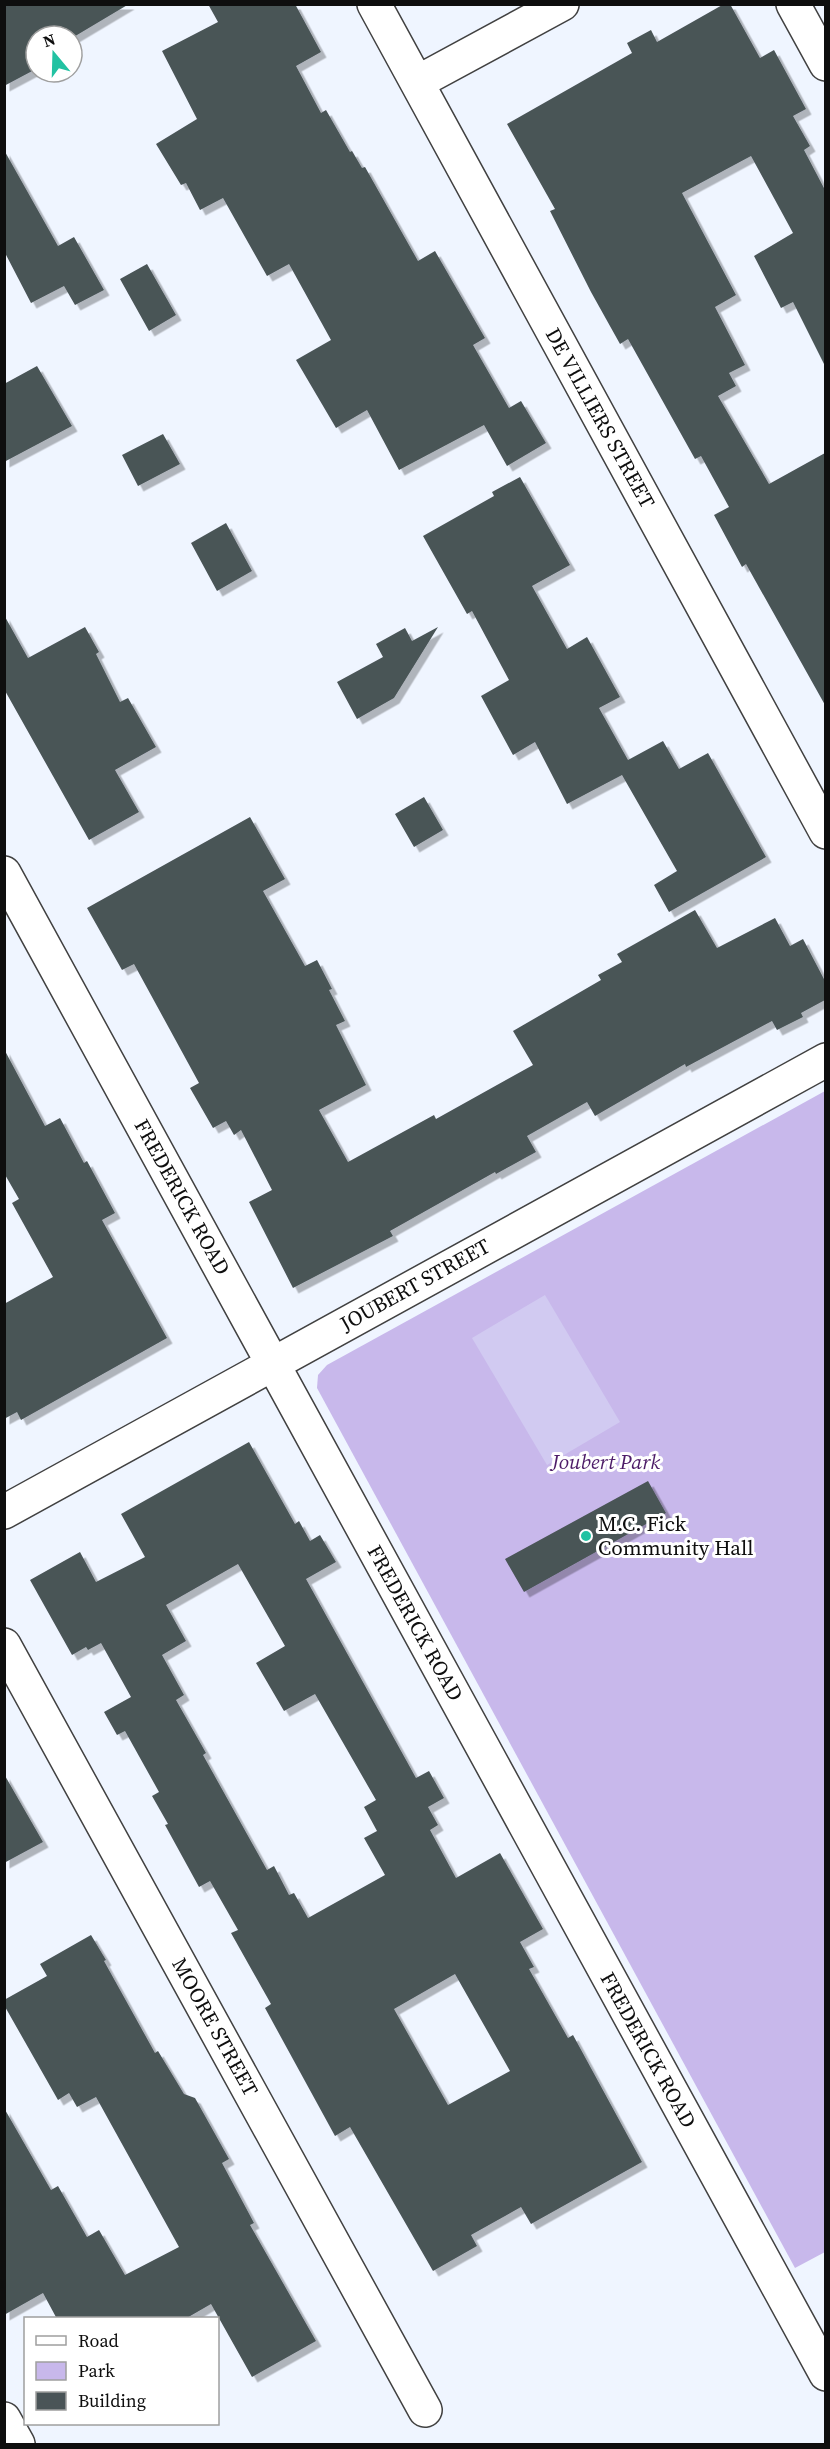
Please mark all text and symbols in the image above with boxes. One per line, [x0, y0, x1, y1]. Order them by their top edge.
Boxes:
north arrow [24, 24, 84, 84]
text: N [40, 27, 59, 52]
street label: DE VILLIERS STREET [539, 322, 662, 513]
street label: FREDERICK ROAD [128, 1114, 237, 1280]
street label: JOUBERT STREET [334, 1231, 495, 1338]
park label: Joubert Park [549, 1447, 660, 1476]
place label: M.C. Fick Community Hall [598, 1509, 754, 1562]
marker: M.C. Fick Community Hall [579, 1529, 593, 1543]
street label: FREDERICK ROAD [361, 1540, 470, 1706]
street label: MOORE STREET [165, 1952, 266, 2101]
street label: FREDERICK ROAD [594, 1967, 703, 2133]
legend [24, 2317, 219, 2425]
text: Road [78, 2328, 119, 2353]
text: Park [78, 2358, 115, 2383]
text: Building [78, 2388, 146, 2413]

